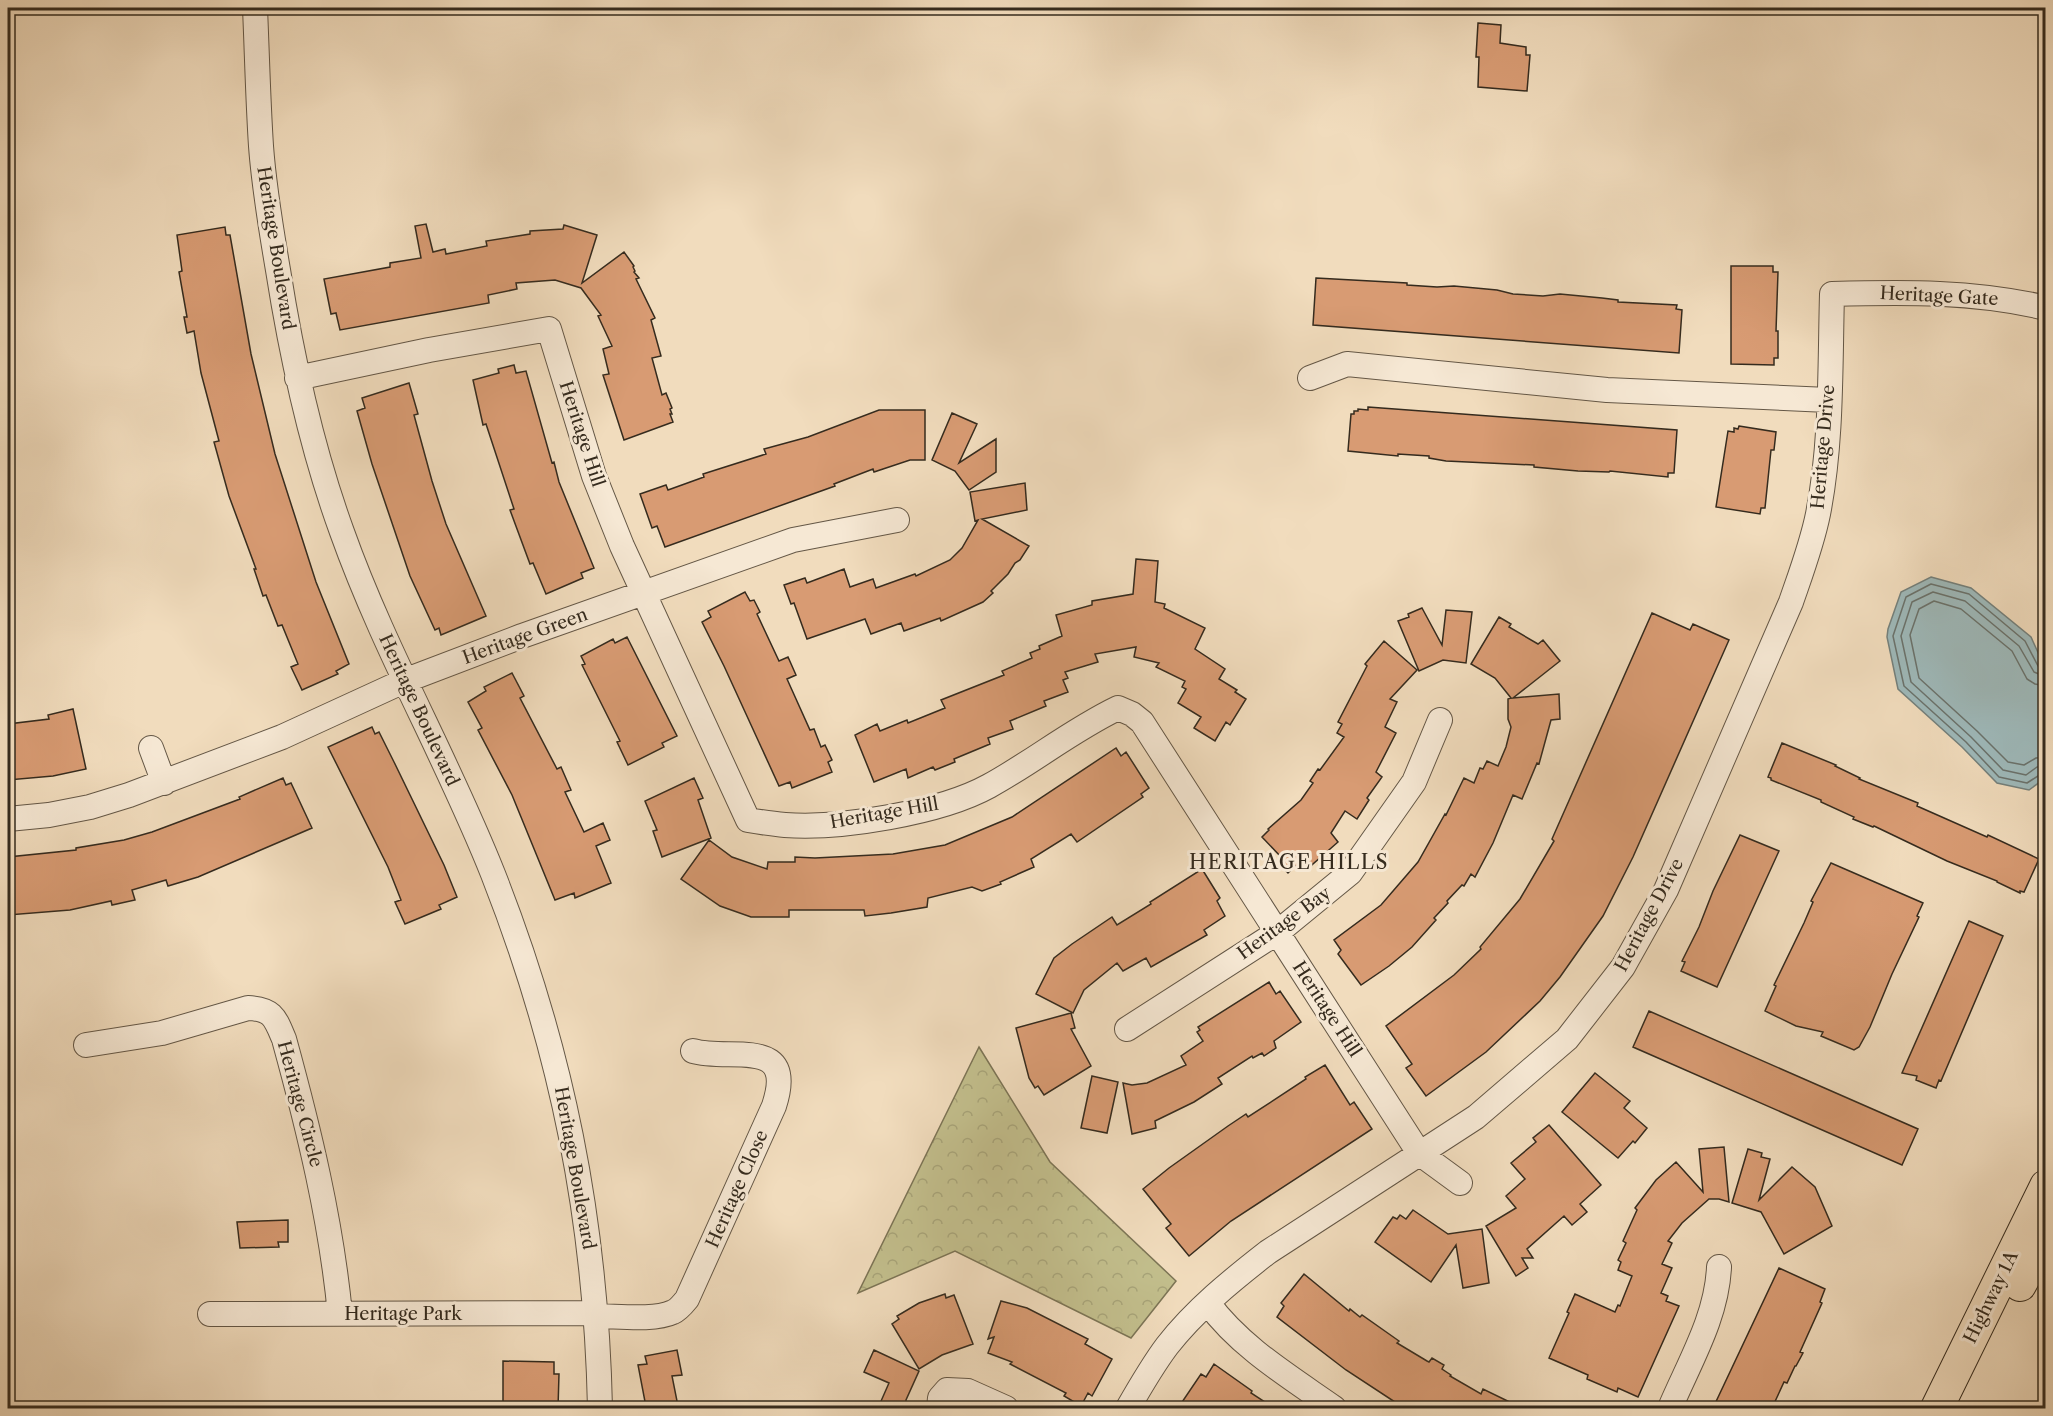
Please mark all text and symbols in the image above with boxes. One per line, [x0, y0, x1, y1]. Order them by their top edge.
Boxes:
street label: Heritage Boulevard [252, 165, 300, 331]
street label: Heritage Gate [1879, 282, 1999, 310]
street label: Heritage Hill [555, 378, 609, 490]
street label: Heritage Drive [1807, 384, 1839, 510]
street label: Heritage Green [459, 603, 591, 669]
street label: Heritage Boulevard [374, 631, 464, 790]
street label: Heritage Hill [828, 793, 940, 833]
district label: HERITAGE HILLS [1189, 850, 1389, 874]
street label: Heritage Drive [1610, 855, 1688, 975]
street label: Heritage Bay [1233, 881, 1336, 964]
street label: Heritage Hill [1288, 957, 1366, 1061]
street label: Heritage Circle [273, 1038, 327, 1170]
street label: Heritage Boulevard [550, 1085, 600, 1251]
street label: Heritage Close [701, 1127, 773, 1251]
street label: Highway 1A [1959, 1246, 2023, 1347]
street label: Heritage Park [344, 1303, 463, 1325]

